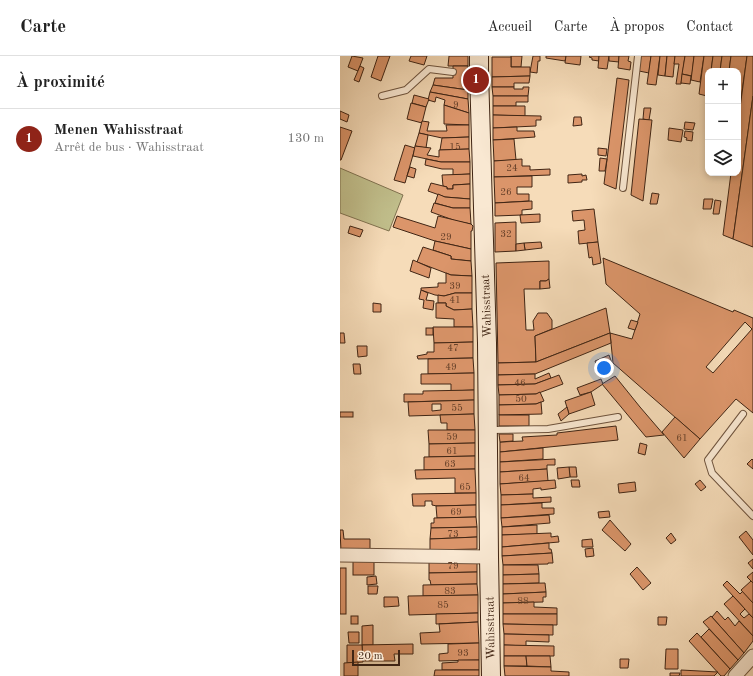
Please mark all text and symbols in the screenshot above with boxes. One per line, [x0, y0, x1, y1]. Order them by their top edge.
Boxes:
text: Carte [20, 18, 66, 37]
text: Accueil [488, 20, 532, 34]
text: Carte [554, 20, 587, 34]
text: À propos [609, 20, 664, 34]
text: Contact [686, 20, 733, 34]
pin: 1 [463, 65, 489, 95]
map controls [705, 68, 741, 176]
button: + [705, 68, 741, 104]
text: À proximité [16, 74, 105, 91]
house number: 9 [453, 100, 459, 110]
button: − [705, 104, 741, 140]
text: Menen Wahisstraat [54, 123, 183, 138]
text: 1 [25, 132, 33, 145]
text: 130 m [287, 132, 324, 145]
button: layers [705, 140, 741, 176]
text: Arrêt de bus · Wahisstraat [54, 141, 204, 154]
house number: 15 [449, 142, 461, 152]
house number: 24 [506, 163, 518, 173]
house number: 26 [500, 187, 512, 197]
house number: 32 [500, 229, 512, 239]
house number: 29 [440, 232, 452, 242]
street label: Wahisstraat [480, 274, 494, 338]
house number: 39 [449, 281, 461, 291]
house number: 41 [449, 295, 461, 305]
house number: 47 [447, 343, 459, 353]
your location [594, 358, 614, 378]
house number: 49 [445, 362, 457, 372]
house number: 46 [514, 378, 526, 388]
house number: 50 [515, 394, 527, 404]
house number: 55 [451, 403, 463, 413]
house number: 59 [446, 432, 458, 442]
house number: 61 [676, 433, 688, 443]
house number: 61 [446, 446, 458, 456]
house number: 63 [444, 459, 456, 469]
house number: 64 [518, 473, 530, 483]
house number: 65 [459, 482, 471, 492]
house number: 69 [450, 507, 462, 517]
house number: 73 [447, 529, 459, 539]
house number: 79 [447, 561, 459, 571]
house number: 83 [444, 586, 456, 596]
street label: Wahisstraat [484, 596, 498, 660]
house number: 88 [517, 596, 529, 606]
house number: 85 [437, 600, 449, 610]
scale bar [352, 648, 400, 667]
house number: 93 [457, 648, 469, 658]
text: 20 m [358, 651, 383, 662]

